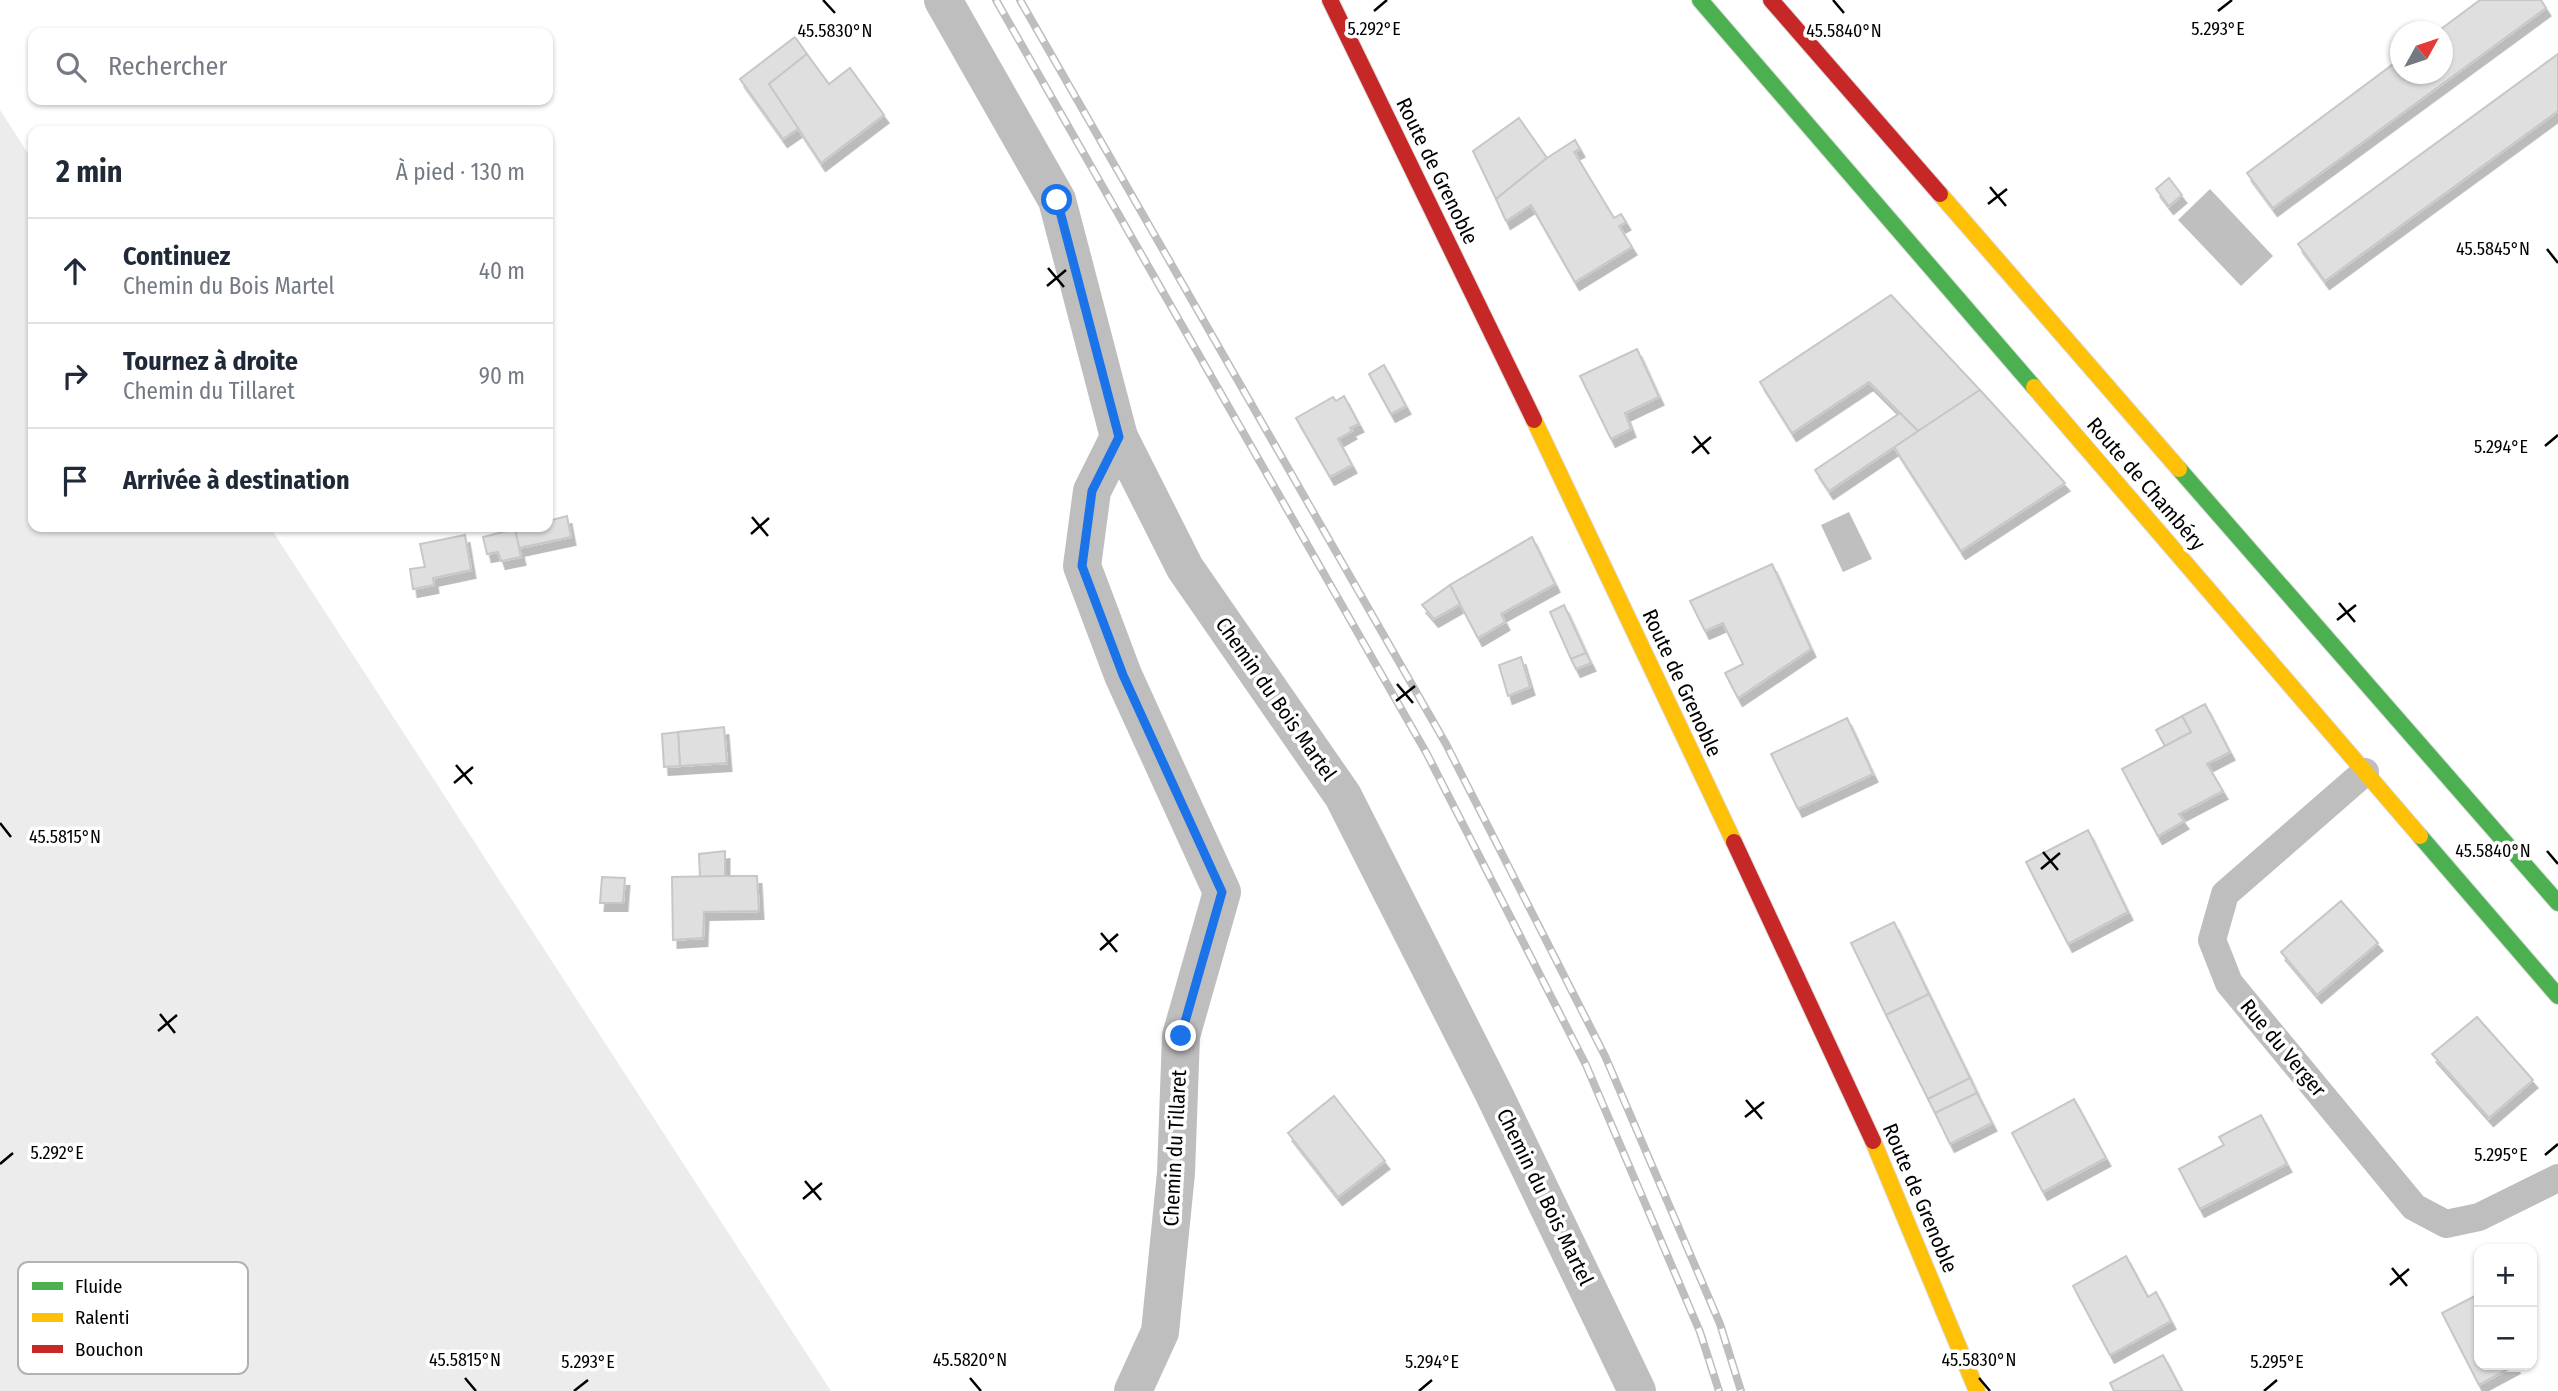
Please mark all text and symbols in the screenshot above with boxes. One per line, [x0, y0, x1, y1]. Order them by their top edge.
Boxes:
text: 5.292°E [1347, 18, 1401, 40]
text: 5.293°E [2191, 18, 2245, 40]
text: 45.5830°N [798, 20, 872, 42]
text: 45.5840°N [1806, 20, 1882, 42]
north arrow [2390, 21, 2453, 84]
search box [28, 28, 553, 105]
icon: search [52, 48, 90, 86]
text: Rechercher [108, 51, 227, 82]
street label: Route de Grenoble [1390, 93, 1484, 249]
text: 2 min [56, 154, 123, 190]
text: À pied · 130 m [396, 158, 525, 186]
route start [1041, 184, 1072, 215]
text: 45.5845°N [2456, 238, 2530, 260]
text: Continuez [123, 241, 230, 272]
icon: ahead [56, 252, 94, 290]
text: 40 m [479, 257, 525, 285]
text: Chemin du Bois Martel [123, 272, 335, 300]
text: Tournez à droite [123, 346, 298, 377]
icon: right [56, 357, 94, 395]
text: 90 m [479, 362, 525, 390]
text: Chemin du Tillaret [123, 377, 295, 405]
street label: Route de Chambéry [2081, 412, 2211, 556]
text: 5.294°E [2474, 436, 2528, 458]
icon: arrive [56, 462, 94, 500]
text: Arrivée à destination [123, 465, 350, 496]
street label: Route de Grenoble [1636, 605, 1728, 761]
street label: Chemin du Bois Martel [1210, 612, 1342, 786]
text: 45.5815°N [29, 826, 101, 848]
text: 45.5840°N [2455, 840, 2531, 862]
street label: Rue du Verger [2235, 994, 2332, 1103]
route end [1165, 1020, 1196, 1051]
street label: Chemin du Tillaret [1158, 1069, 1192, 1227]
street label: Chemin du Bois Martel [1491, 1104, 1599, 1290]
street label: Route de Grenoble [1877, 1119, 1963, 1277]
text: 5.292°E [30, 1142, 84, 1164]
text: 5.295°E [2474, 1144, 2528, 1166]
map controls [2474, 1244, 2537, 1370]
button: + [2474, 1244, 2537, 1307]
legend [18, 1262, 248, 1374]
text: Fluide [75, 1275, 122, 1298]
text: Ralenti [75, 1306, 130, 1329]
button: − [2474, 1307, 2537, 1370]
text: Bouchon [75, 1338, 143, 1361]
text: 45.5815°N [429, 1349, 501, 1371]
text: 45.5820°N [933, 1349, 1007, 1371]
text: 45.5830°N [1942, 1349, 2016, 1371]
text: 5.293°E [561, 1351, 615, 1373]
text: 5.294°E [1405, 1351, 1459, 1373]
text: 5.295°E [2250, 1351, 2304, 1373]

